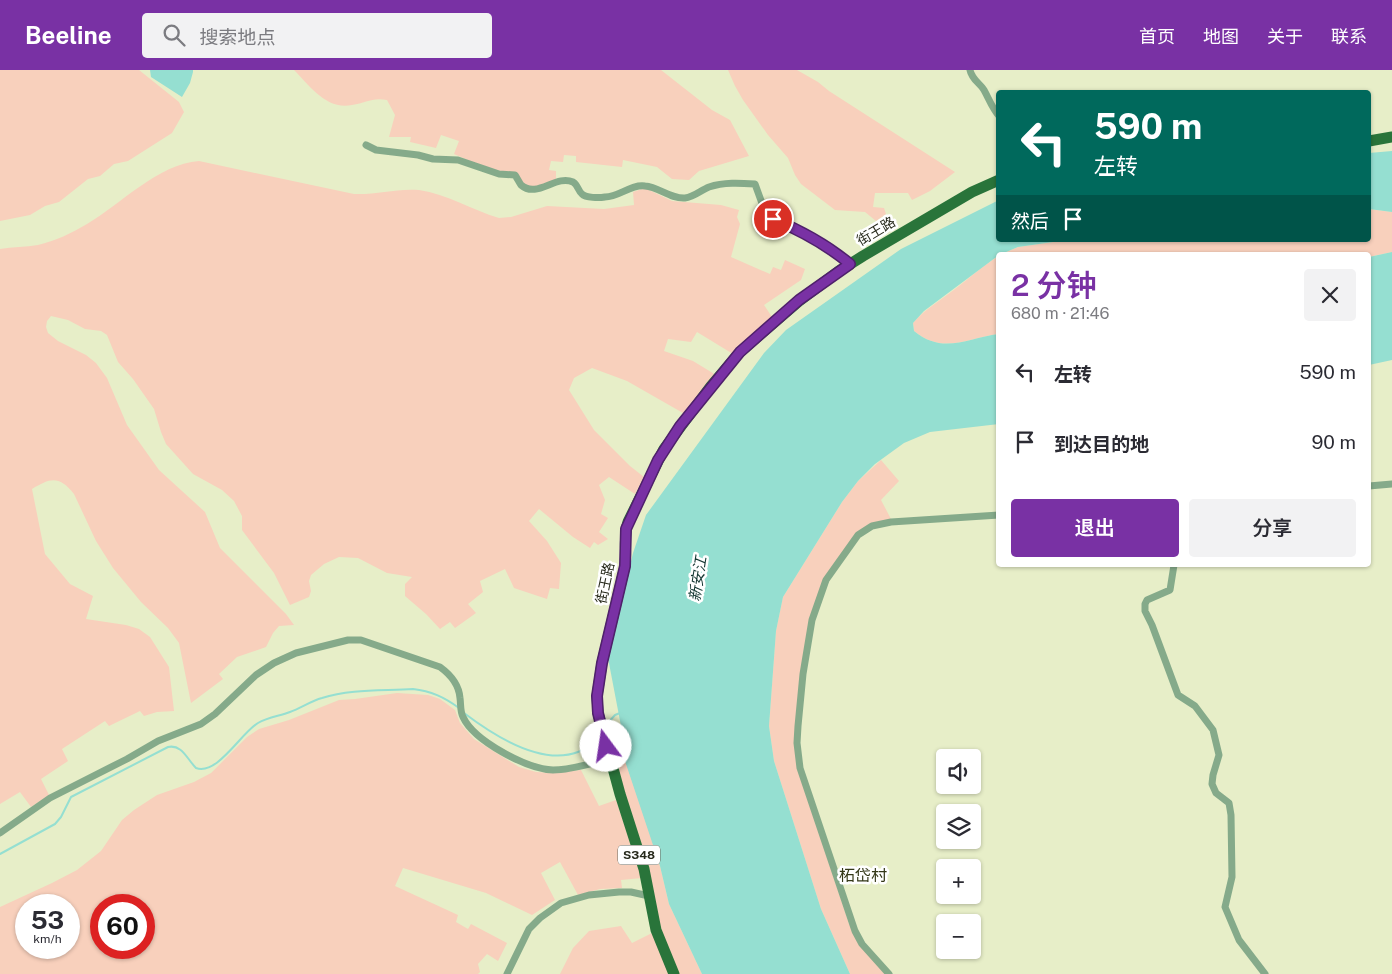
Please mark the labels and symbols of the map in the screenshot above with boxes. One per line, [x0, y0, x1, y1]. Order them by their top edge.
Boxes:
pin [752, 198, 794, 240]
street label: 街王路 [854, 213, 898, 249]
water label: 新安江 [686, 553, 710, 602]
street label: 街王路 [593, 561, 617, 605]
position arrow [579, 719, 631, 771]
road number: S348 [618, 846, 660, 864]
district label: 柘岱村 [839, 866, 887, 885]
speed limit sign: 60 [90, 894, 155, 959]

